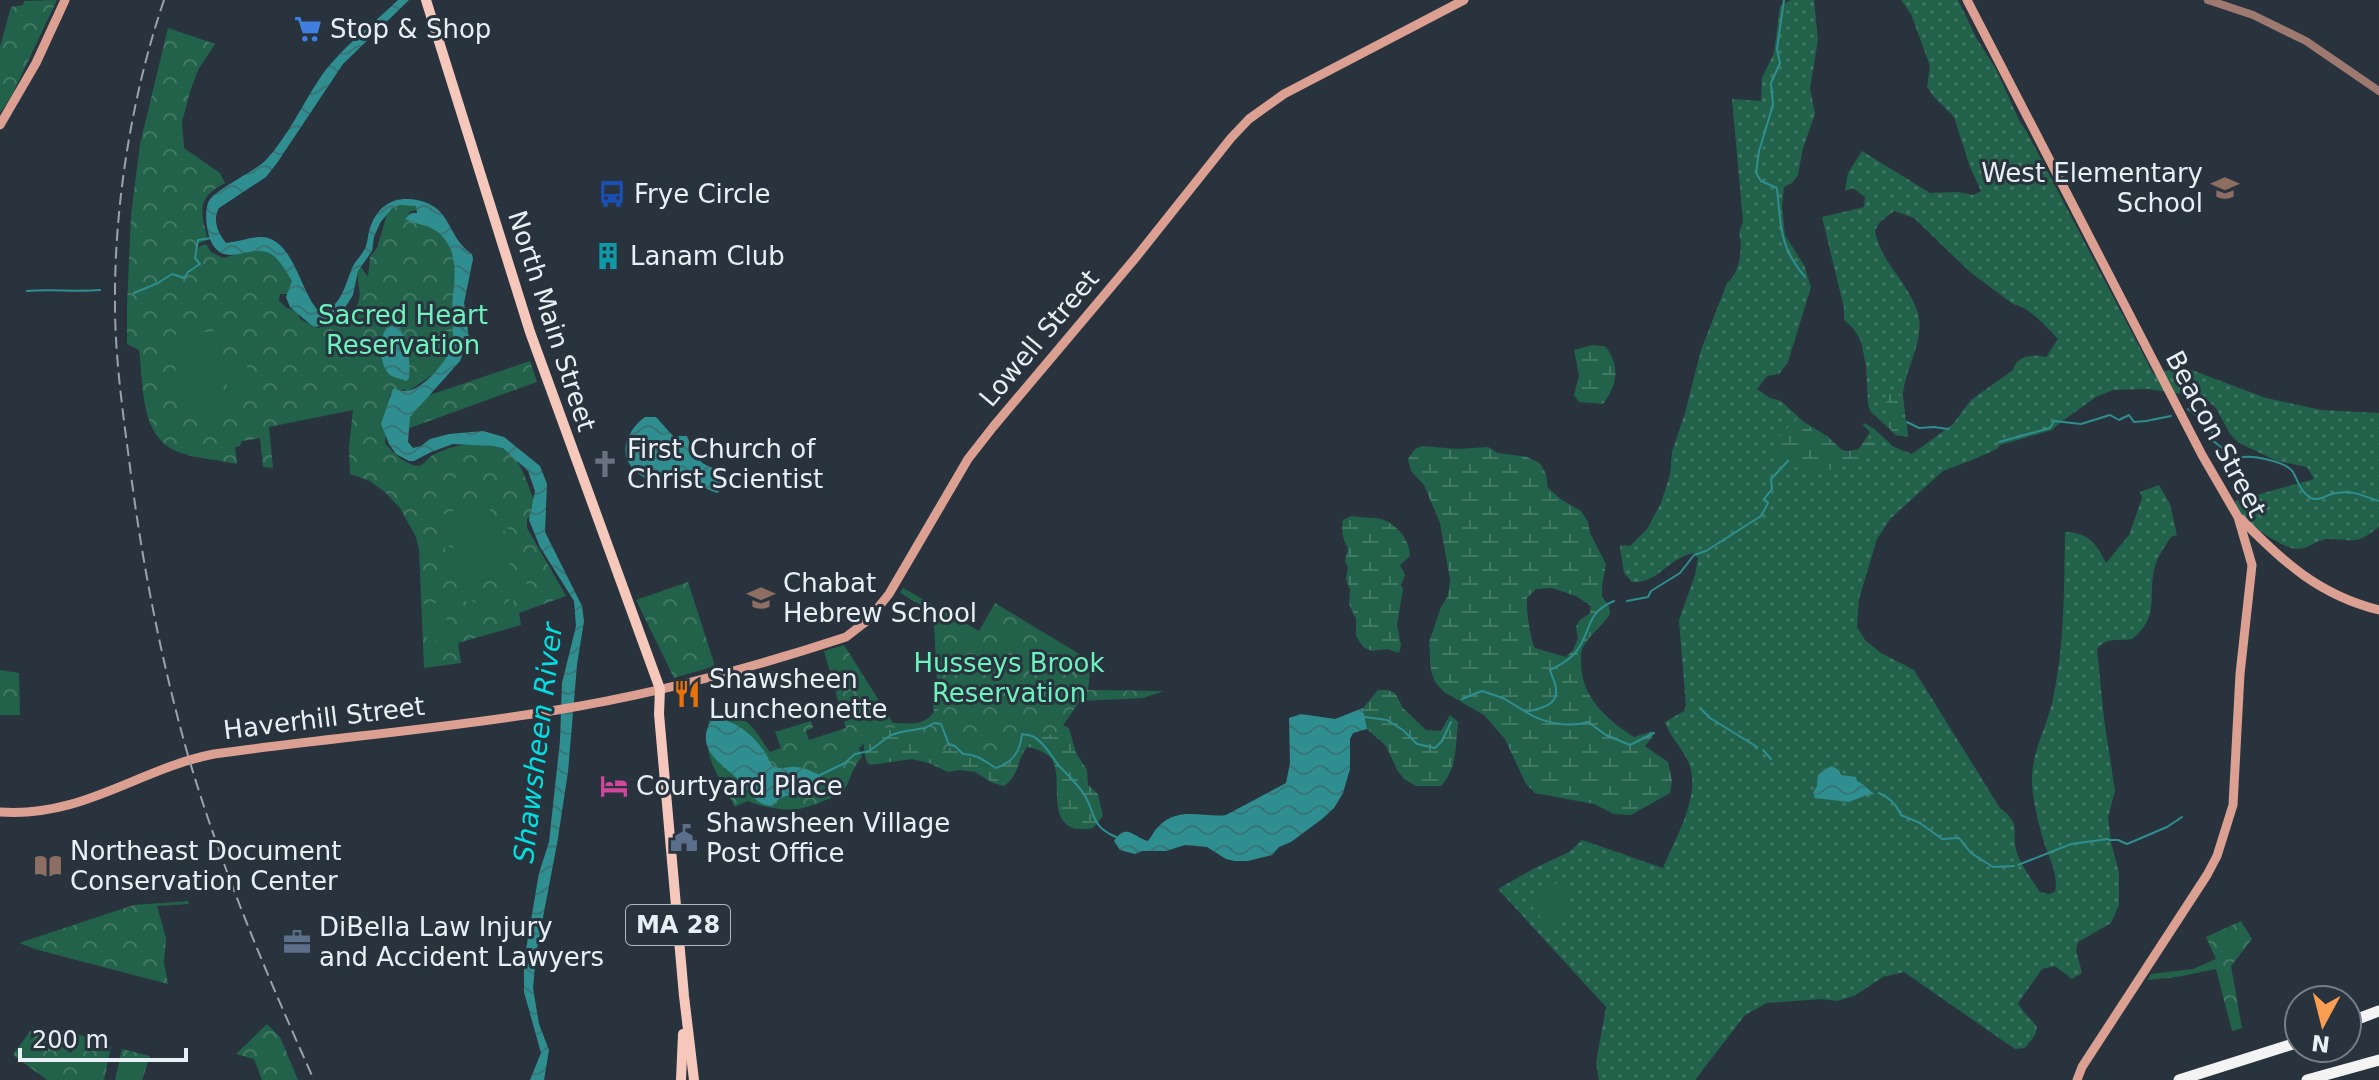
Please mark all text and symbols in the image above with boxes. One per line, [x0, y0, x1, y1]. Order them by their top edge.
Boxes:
supermarket icon: Stop & Shop [293, 14, 323, 44]
place label: Stop & Shop [330, 14, 491, 44]
place label: West Elementary School [1981, 158, 2203, 218]
school or university icon: West Elementary School [2210, 173, 2240, 203]
bus stop icon: Frye Circle [597, 179, 627, 209]
place label: Frye Circle [634, 179, 770, 209]
street label: North Main Street [502, 207, 602, 435]
building icon: Lanam Club [593, 241, 623, 271]
place label: Lanam Club [630, 241, 785, 271]
street label: Lowell Street [973, 264, 1105, 412]
park label: Sacred Heart Reservation [318, 300, 488, 360]
street label: Beacon Street [2160, 346, 2272, 522]
place label: First Church of Christ Scientist [627, 434, 823, 494]
church icon: First Church of Christ Scientist [590, 449, 620, 479]
place label: Chabat Hebrew School [783, 568, 977, 628]
school or university icon: Chabat Hebrew School [746, 583, 776, 613]
water label: Shawsheen River [507, 620, 569, 865]
park label: Husseys Brook Reservation [913, 648, 1105, 708]
place label: Shawsheen Luncheonette [709, 664, 888, 724]
restaurant icon: Shawsheen Luncheonette [672, 679, 702, 709]
street label: Haverhill Street [222, 691, 426, 745]
hotel icon: Courtyard Place [599, 771, 629, 801]
place label: Courtyard Place [636, 771, 843, 801]
place label: Shawsheen Village Post Office [706, 808, 950, 868]
public building icon: Shawsheen Village Post Office [669, 823, 699, 853]
place label: Northeast Document Conservation Center [70, 836, 341, 896]
library icon: Northeast Document Conservation Center [33, 851, 63, 881]
road number: MA 28 [626, 905, 730, 945]
place label: DiBella Law Injury and Accident Lawyers [319, 912, 604, 972]
office icon: DiBella Law Injury and Accident Lawyers [282, 927, 312, 957]
north arrow [2283, 984, 2363, 1064]
scale bar [20, 1012, 186, 1062]
text: 200 m [32, 1026, 109, 1054]
text: N [2310, 1030, 2331, 1057]

